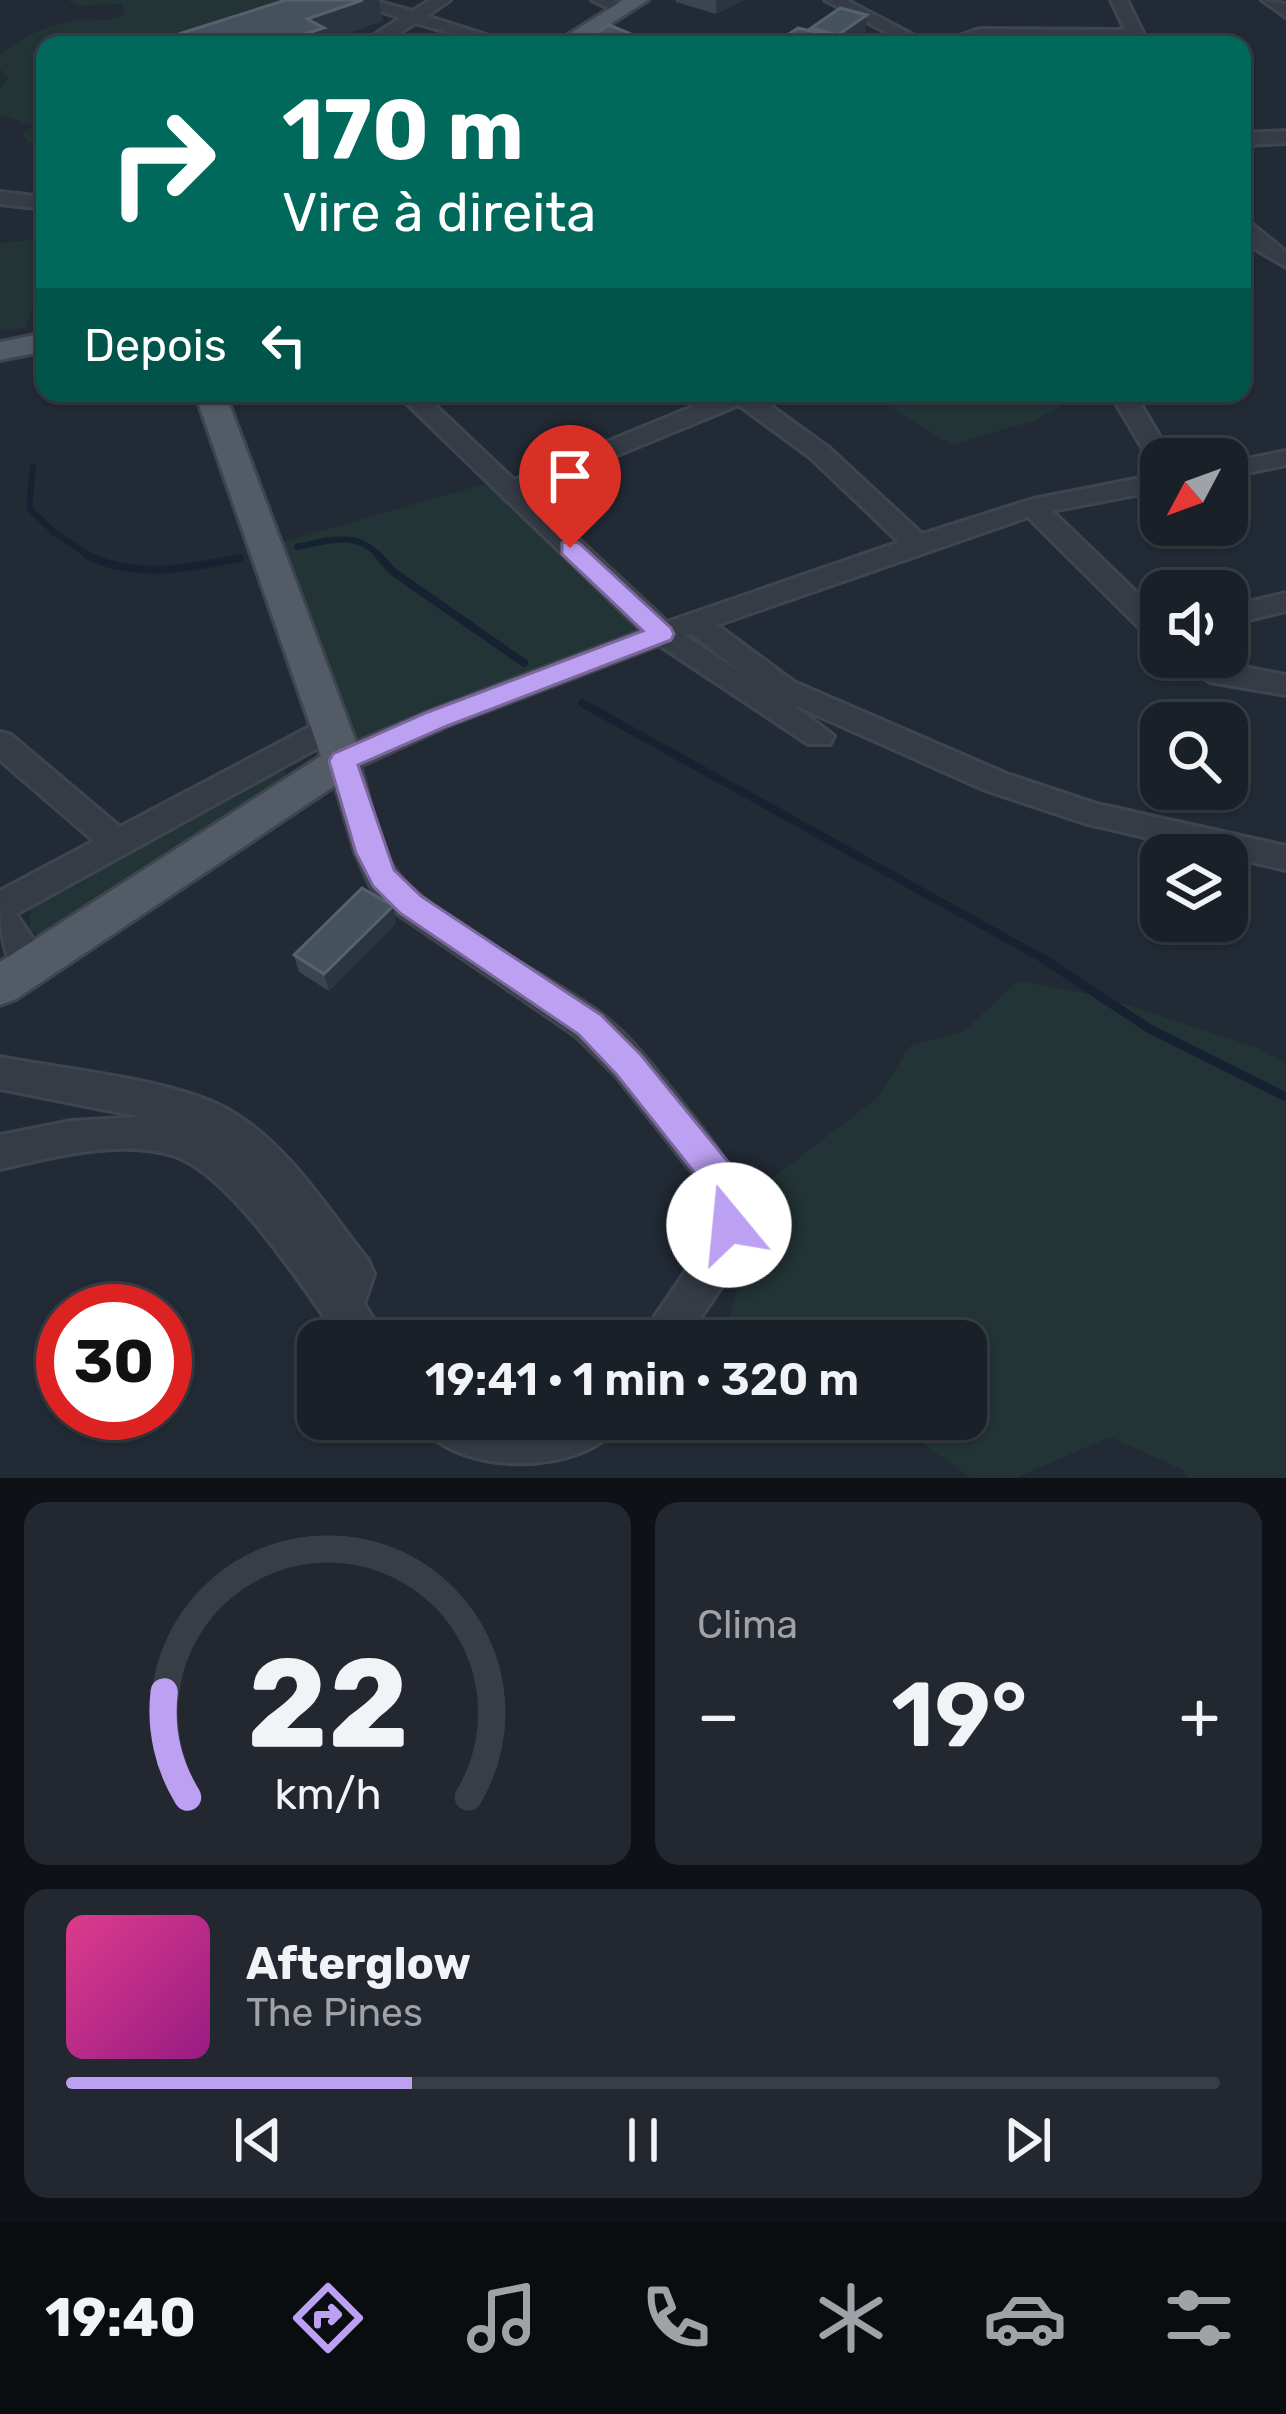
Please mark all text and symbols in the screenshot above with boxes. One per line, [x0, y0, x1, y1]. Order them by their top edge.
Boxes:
text: 170 m [282, 80, 524, 180]
icon: right [84, 84, 240, 240]
text: Vire à direita [282, 181, 596, 245]
icon: left [251, 312, 317, 378]
text: Depois [84, 319, 227, 372]
pin [519, 425, 621, 548]
north arrow [1140, 438, 1248, 546]
map controls [1140, 438, 1248, 942]
icon: arrive [537, 443, 603, 509]
button: sound [1140, 570, 1248, 678]
button: search [1140, 702, 1248, 810]
button: layers [1140, 834, 1248, 942]
position arrow [666, 1162, 792, 1288]
speed limit sign: 30 [36, 1284, 192, 1440]
text: 19:41 · 1 min · 320 m [425, 1353, 859, 1406]
text: Clima [697, 1602, 798, 1648]
text: 22 [246, 1629, 409, 1777]
text: 19° [891, 1662, 1027, 1769]
text: − [697, 1676, 740, 1755]
text: + [1179, 1676, 1220, 1755]
text: km/h [274, 1768, 381, 1819]
text: Afterglow [246, 1937, 471, 1990]
text: The Pines [246, 1990, 423, 2036]
icon: previous [225, 2107, 291, 2173]
icon: pause [610, 2107, 676, 2173]
icon: next [995, 2107, 1061, 2173]
icon: directions [286, 2276, 370, 2360]
icon: music [460, 2276, 544, 2360]
icon: phone [634, 2276, 718, 2360]
icon: climate [809, 2276, 893, 2360]
icon: car [983, 2276, 1067, 2360]
icon: filters [1157, 2276, 1241, 2360]
text: 19:40 [45, 2286, 196, 2350]

